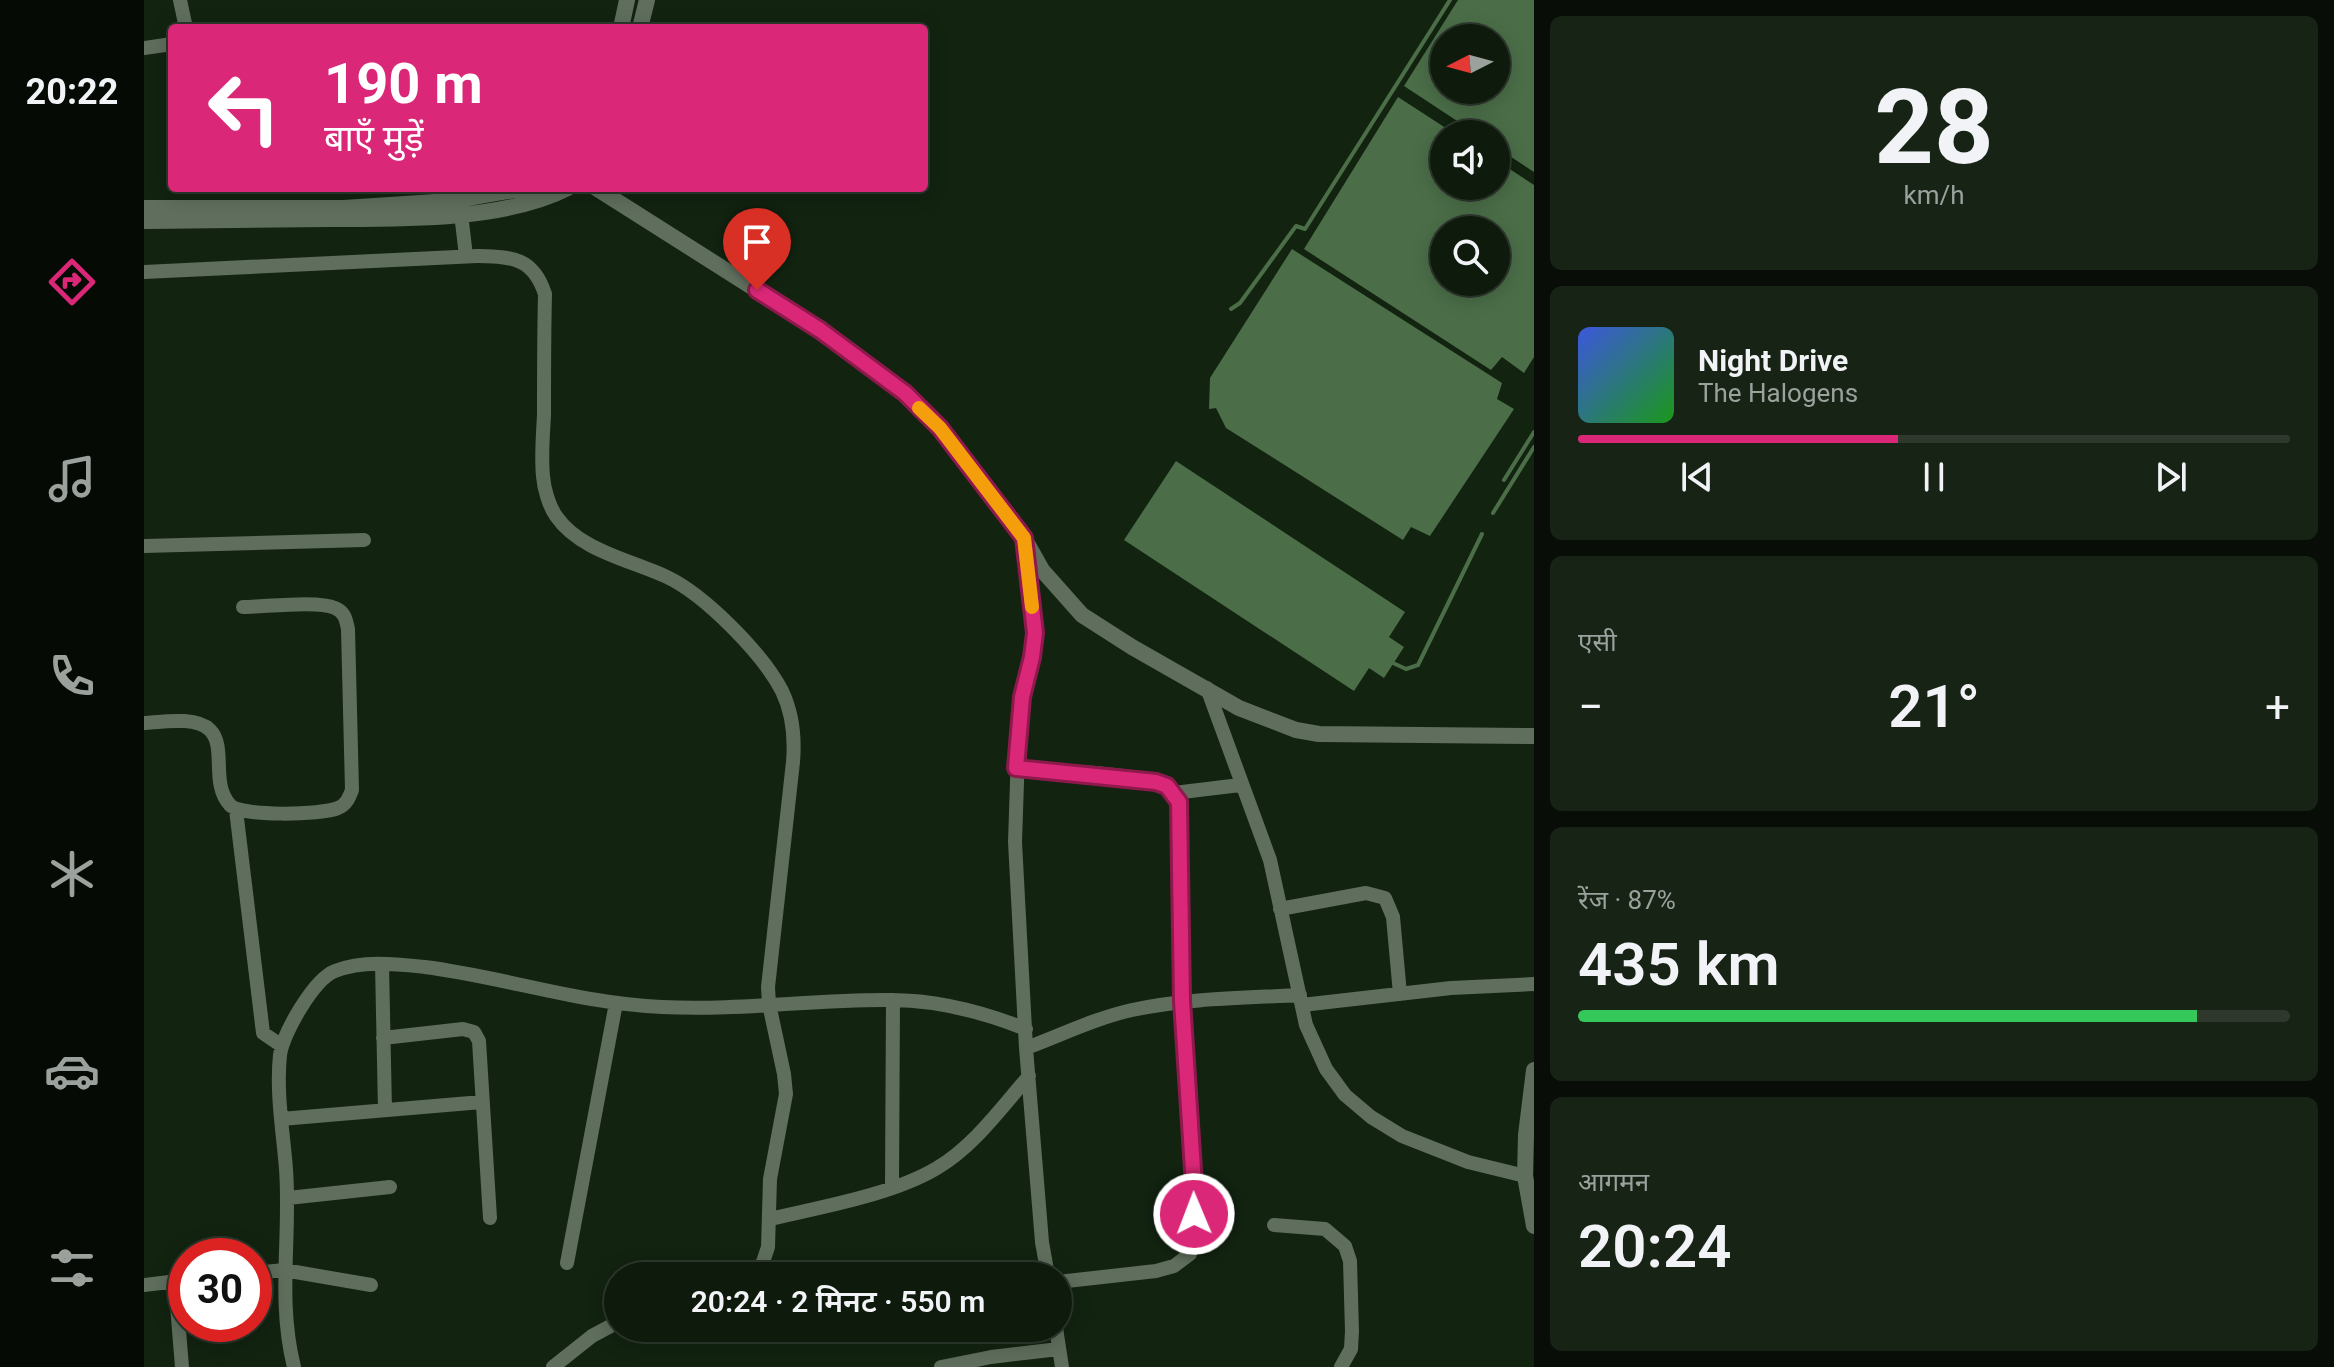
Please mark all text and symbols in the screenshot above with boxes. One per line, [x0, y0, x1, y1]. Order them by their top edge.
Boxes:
north arrow [1430, 24, 1510, 104]
map controls [1430, 24, 1510, 296]
text: 190 m [324, 51, 483, 117]
icon: left [192, 56, 296, 160]
text: 28 [1874, 67, 1994, 188]
text: 20:22 [26, 71, 118, 113]
text: बाएँ मुड़ें [324, 118, 424, 160]
button: sound [1430, 120, 1510, 200]
text: km/h [1903, 180, 1965, 210]
pin [723, 208, 791, 290]
button: search [1430, 216, 1510, 296]
icon: arrive [735, 220, 779, 264]
icon: directions [44, 254, 100, 310]
text: Night Drive [1698, 343, 1848, 378]
text: The Halogens [1698, 378, 1858, 408]
icon: music [44, 451, 100, 507]
icon: previous [1675, 455, 1719, 499]
icon: pause [1912, 455, 1956, 499]
icon: next [2149, 455, 2193, 499]
text: एसी [1578, 627, 1617, 657]
icon: phone [44, 648, 100, 704]
text: 21° [1888, 671, 1980, 742]
text: − [1578, 681, 1603, 733]
text: + [2265, 681, 2290, 733]
icon: climate [44, 846, 100, 902]
text: रेंज · 87% [1578, 885, 1676, 915]
text: 435 km [1578, 929, 1780, 1000]
icon: car [44, 1043, 100, 1099]
text: आगमन [1578, 1167, 1649, 1197]
position arrow [1152, 1172, 1236, 1256]
text: 20:24 [1578, 1211, 1731, 1282]
speed limit sign: 30 [168, 1238, 272, 1342]
icon: filters [44, 1240, 100, 1296]
text: 20:24 · 2 मिनट · 550 m [691, 1284, 985, 1319]

